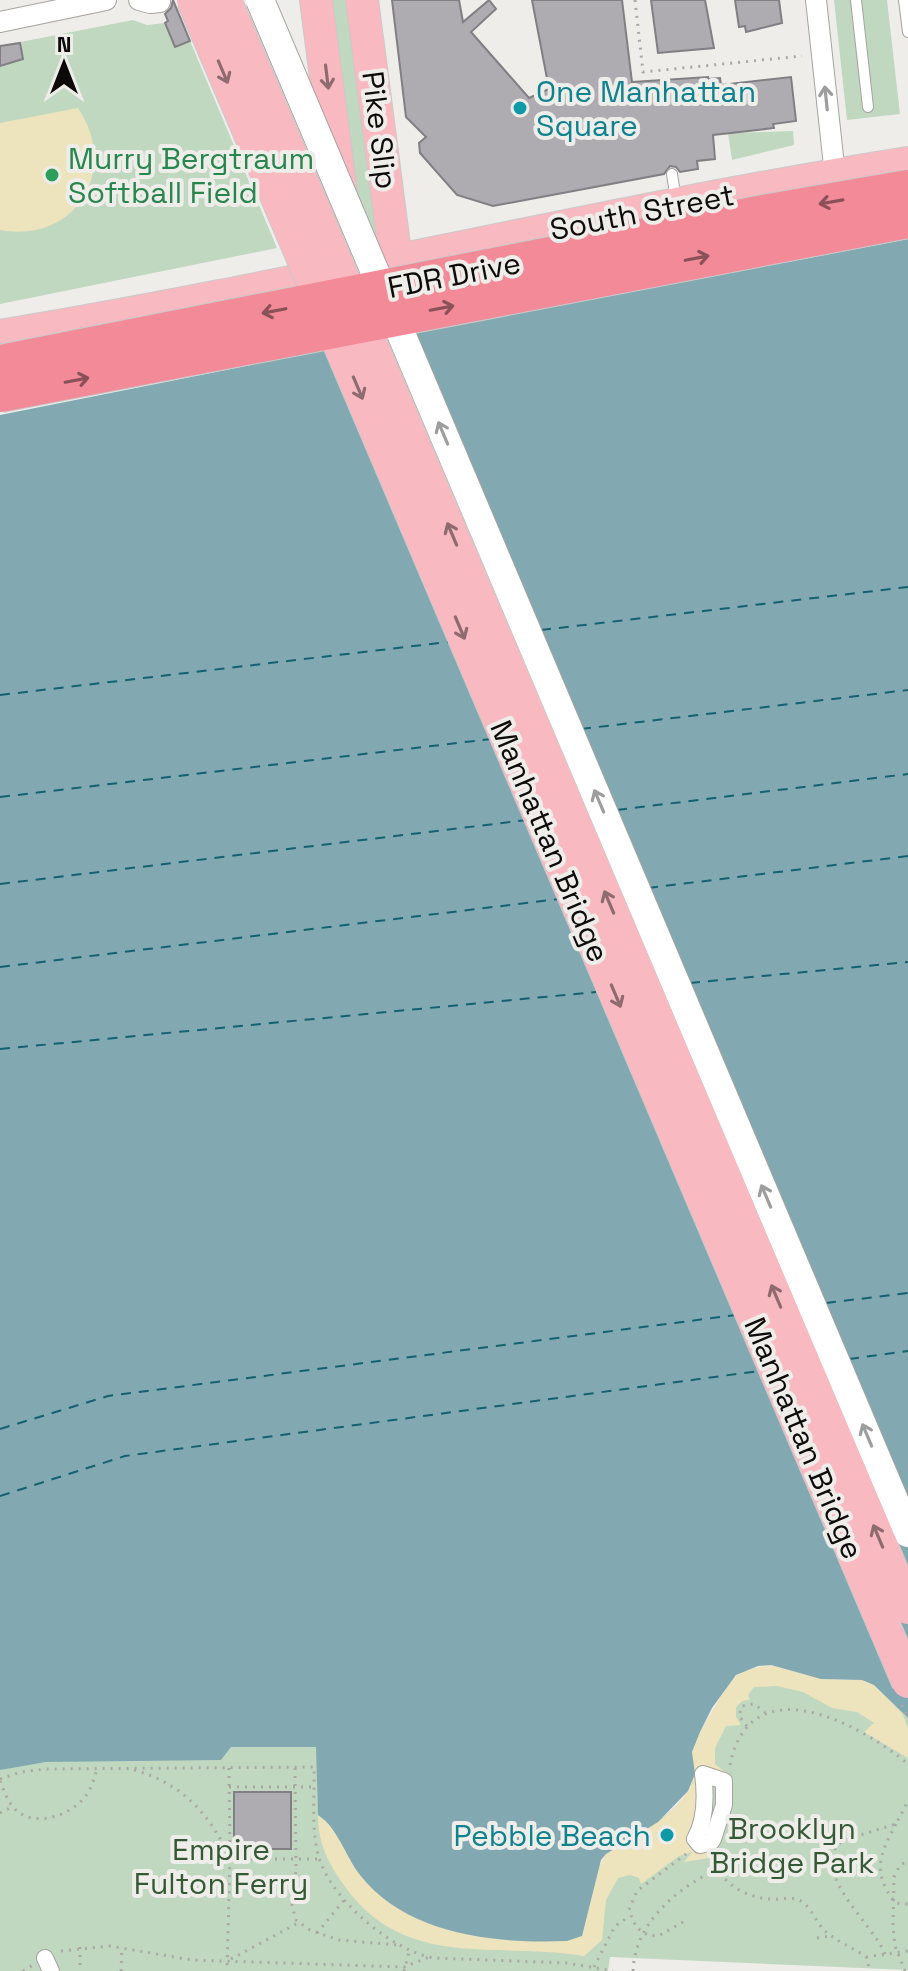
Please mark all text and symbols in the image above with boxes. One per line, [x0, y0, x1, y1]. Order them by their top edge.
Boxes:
north arrow [24, 24, 104, 104]
text: N [57, 30, 71, 58]
one-way arrow [217, 59, 232, 84]
one-way arrow [319, 63, 334, 90]
street label: Pike Slip [353, 69, 407, 191]
place label: One Manhattan Square [536, 72, 756, 145]
one-way arrow [819, 85, 834, 111]
marker: One Manhattan Square [511, 99, 529, 117]
place label: Murry Bergtraum Softball Field [68, 139, 314, 212]
marker: Murry Bergtraum Softball Field [43, 166, 61, 184]
street label: South Street [547, 175, 737, 249]
one-way arrow [819, 195, 844, 210]
street label: FDR Drive [384, 243, 524, 307]
one-way arrow [684, 249, 709, 264]
one-way arrow [429, 300, 454, 315]
one-way arrow [261, 304, 287, 319]
one-way arrow [64, 372, 89, 387]
one-way arrow [351, 375, 366, 400]
one-way arrow [435, 421, 450, 446]
one-way arrow [444, 522, 459, 547]
one-way arrow [453, 615, 468, 640]
street label: Manhattan Bridge [481, 714, 619, 968]
one-way arrow [590, 789, 605, 814]
one-way arrow [600, 891, 615, 915]
one-way arrow [610, 983, 625, 1008]
one-way arrow [757, 1184, 772, 1208]
one-way arrow [767, 1285, 782, 1309]
street label: Manhattan Bridge [735, 1311, 873, 1565]
one-way arrow [858, 1423, 873, 1448]
one-way arrow [869, 1524, 884, 1549]
park label: Brooklyn Bridge Park [710, 1809, 874, 1882]
place label: Pebble Beach [453, 1816, 651, 1855]
marker: Pebble Beach [658, 1826, 676, 1844]
park label: Empire Fulton Ferry [134, 1830, 308, 1903]

